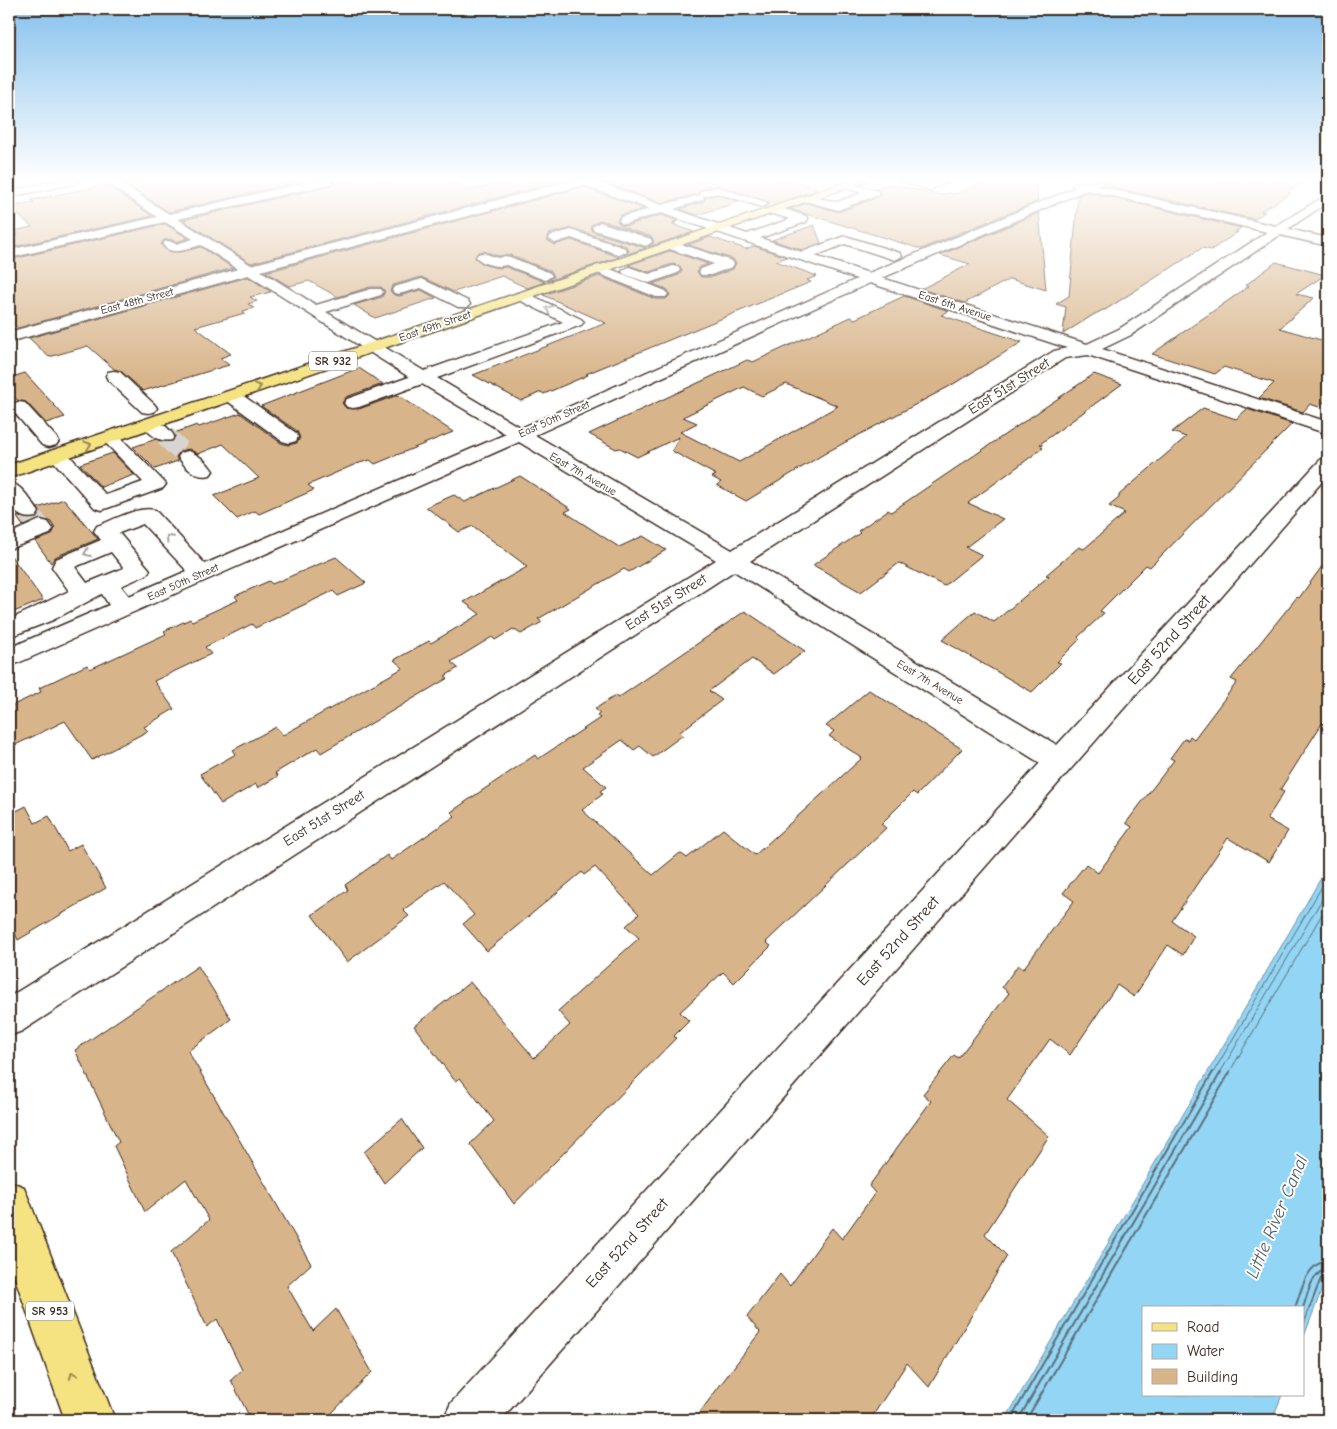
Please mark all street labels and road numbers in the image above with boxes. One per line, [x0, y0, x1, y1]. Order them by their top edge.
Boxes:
street label: East 48th Street [99, 285, 176, 317]
street label: East 6th Avenue [917, 288, 994, 324]
street label: East 49th Street [397, 307, 473, 344]
road number: SR 932 [309, 352, 357, 371]
street label: East 51st Street [965, 354, 1054, 418]
street label: East 50th Street [516, 397, 592, 441]
street label: East 7th Avenue [547, 450, 619, 499]
street label: East 50th Street [145, 560, 221, 604]
street label: East 51st Street [622, 570, 711, 634]
street label: East 52nd Street [1124, 591, 1214, 688]
street label: East 7th Avenue [894, 657, 966, 707]
street label: East 51st Street [280, 786, 369, 850]
street label: East 52nd Street [853, 892, 943, 989]
street label: East 52nd Street [582, 1194, 672, 1291]
road number: SR 953 [26, 1302, 74, 1320]

